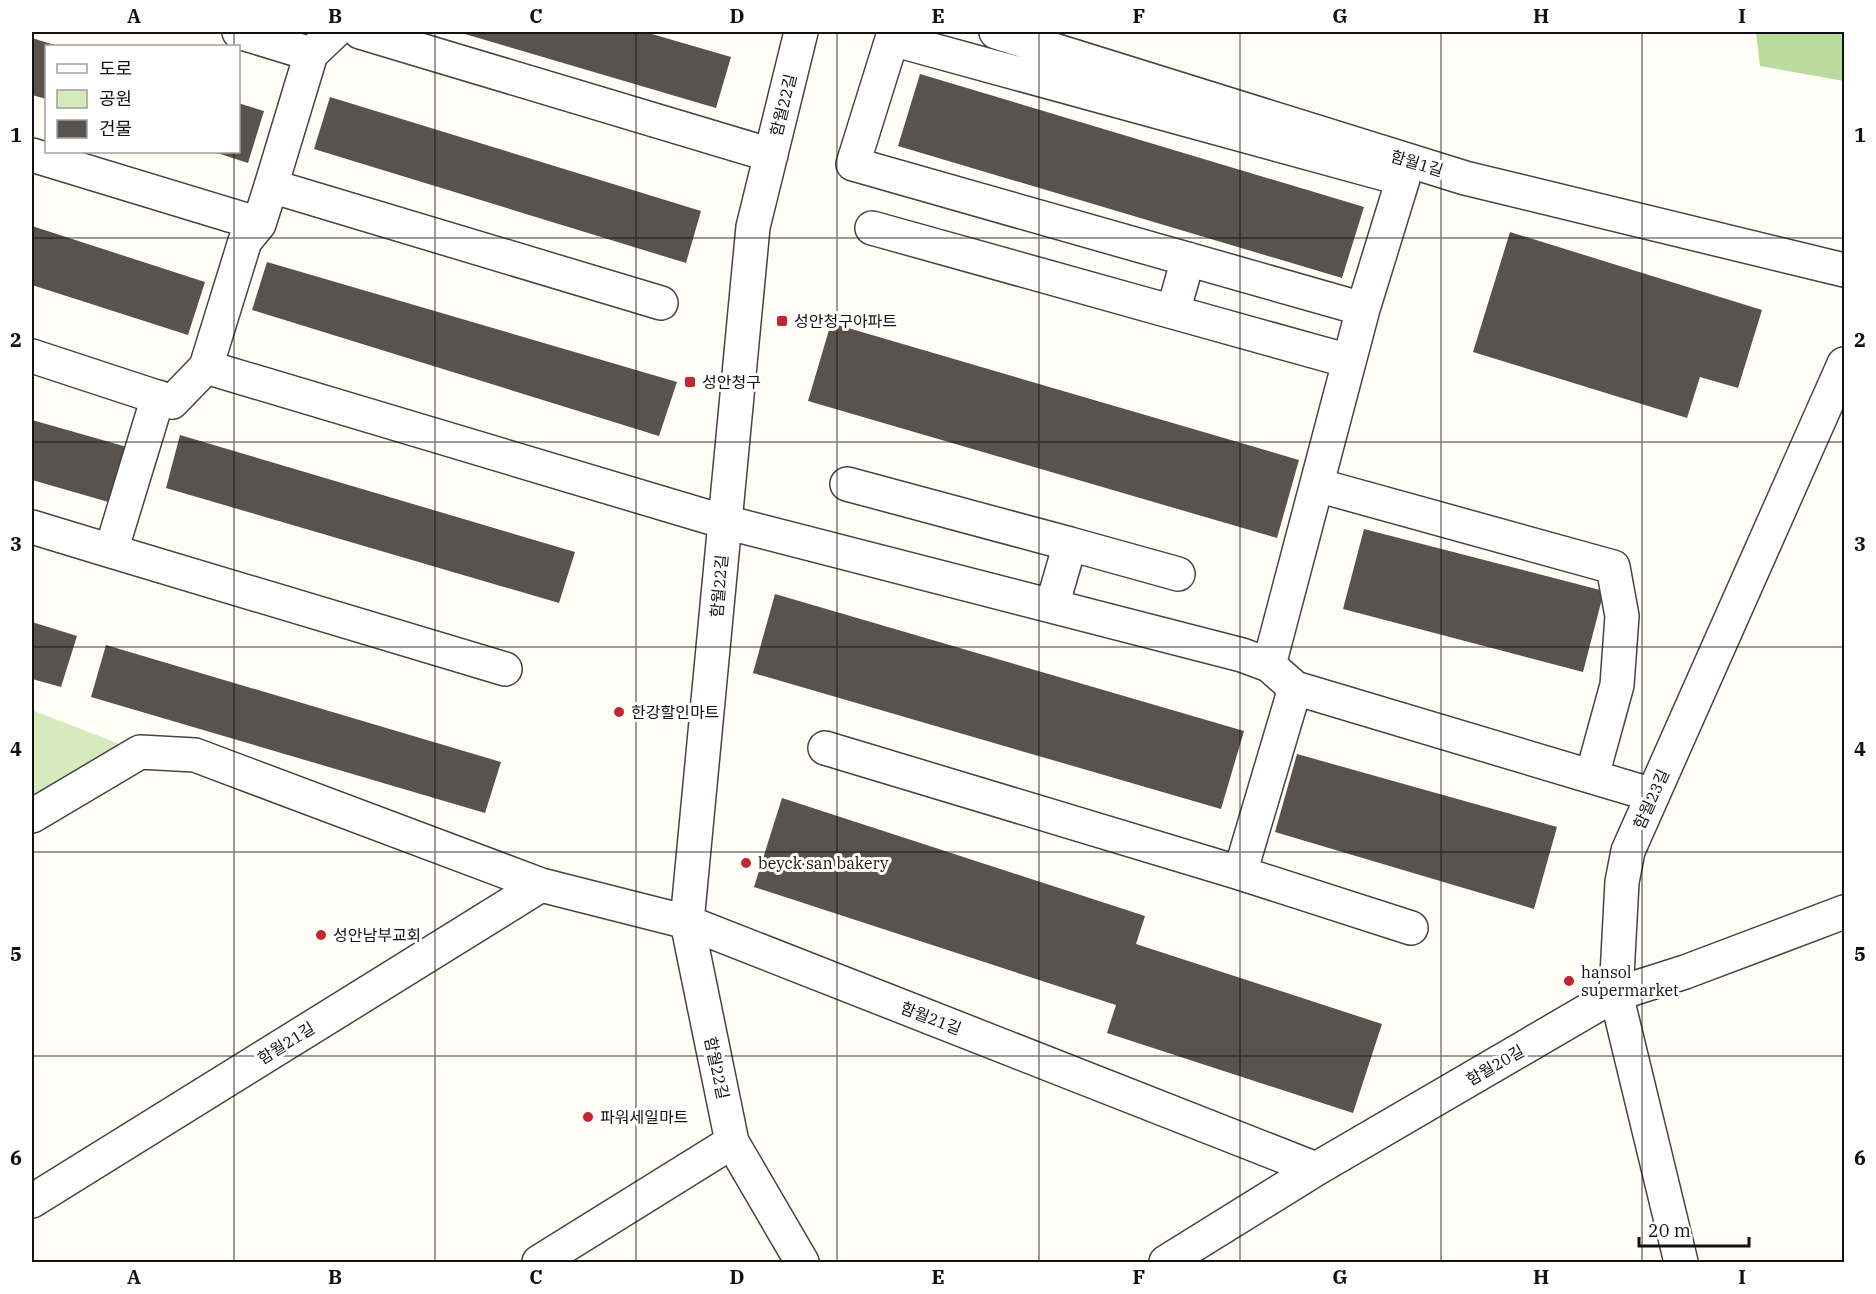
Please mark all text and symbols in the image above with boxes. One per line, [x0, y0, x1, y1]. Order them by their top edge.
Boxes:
text: A [127, 2, 141, 29]
text: B [328, 2, 342, 29]
text: C [529, 2, 543, 29]
text: D [729, 2, 745, 29]
text: E [931, 2, 945, 29]
text: F [1133, 2, 1145, 29]
text: G [1332, 2, 1348, 29]
text: H [1533, 2, 1549, 29]
text: I [1738, 2, 1746, 29]
legend [45, 45, 240, 153]
text: 도로 [99, 57, 132, 80]
street label: 함월22길 [766, 72, 800, 138]
text: 공원 [99, 87, 132, 110]
text: 건물 [99, 117, 132, 140]
text: 1 [10, 121, 22, 148]
text: 1 [1854, 121, 1866, 148]
street label: 함월1길 [1388, 146, 1446, 180]
place label: 성안청구아파트 [794, 311, 897, 331]
marker: 성안청구아파트 [775, 314, 789, 328]
text: 2 [10, 326, 22, 353]
text: 2 [1854, 326, 1866, 353]
place label: 성안청구 [702, 372, 761, 392]
marker: 성안청구 [683, 375, 697, 389]
text: 3 [10, 530, 22, 557]
text: 3 [1854, 530, 1866, 557]
street label: 함월22길 [706, 554, 732, 618]
place label: 한강할인마트 [631, 702, 719, 722]
marker: 한강할인마트 [612, 705, 626, 719]
text: 4 [10, 735, 22, 762]
text: 4 [1854, 735, 1866, 762]
street label: 함월23길 [1629, 766, 1673, 832]
place label: beyck san bakery [758, 853, 889, 873]
marker: beyck san bakery [739, 856, 753, 870]
place label: 성안남부교회 [333, 925, 421, 945]
marker: 성안남부교회 [314, 928, 328, 942]
text: 5 [10, 940, 22, 967]
text: 5 [1854, 940, 1866, 967]
place label: hansol supermarket [1581, 962, 1679, 1000]
marker: hansol supermarket [1562, 974, 1576, 988]
street label: 함월21길 [898, 997, 964, 1039]
street label: 함월21길 [254, 1018, 318, 1068]
street label: 함월22길 [701, 1035, 733, 1101]
street label: 함월20길 [1463, 1040, 1527, 1090]
place label: 파워세일마트 [600, 1107, 688, 1127]
marker: 파워세일마트 [581, 1110, 595, 1124]
text: 6 [10, 1144, 22, 1171]
text: 6 [1854, 1144, 1866, 1171]
scale bar [1639, 1210, 1748, 1248]
text: 20 m [1648, 1219, 1691, 1242]
text: A [127, 1263, 141, 1290]
text: B [328, 1263, 342, 1290]
text: C [529, 1263, 543, 1290]
text: D [729, 1263, 745, 1290]
text: E [931, 1263, 945, 1290]
text: F [1133, 1263, 1145, 1290]
text: G [1332, 1263, 1348, 1290]
text: H [1533, 1263, 1549, 1290]
text: I [1738, 1263, 1746, 1290]

